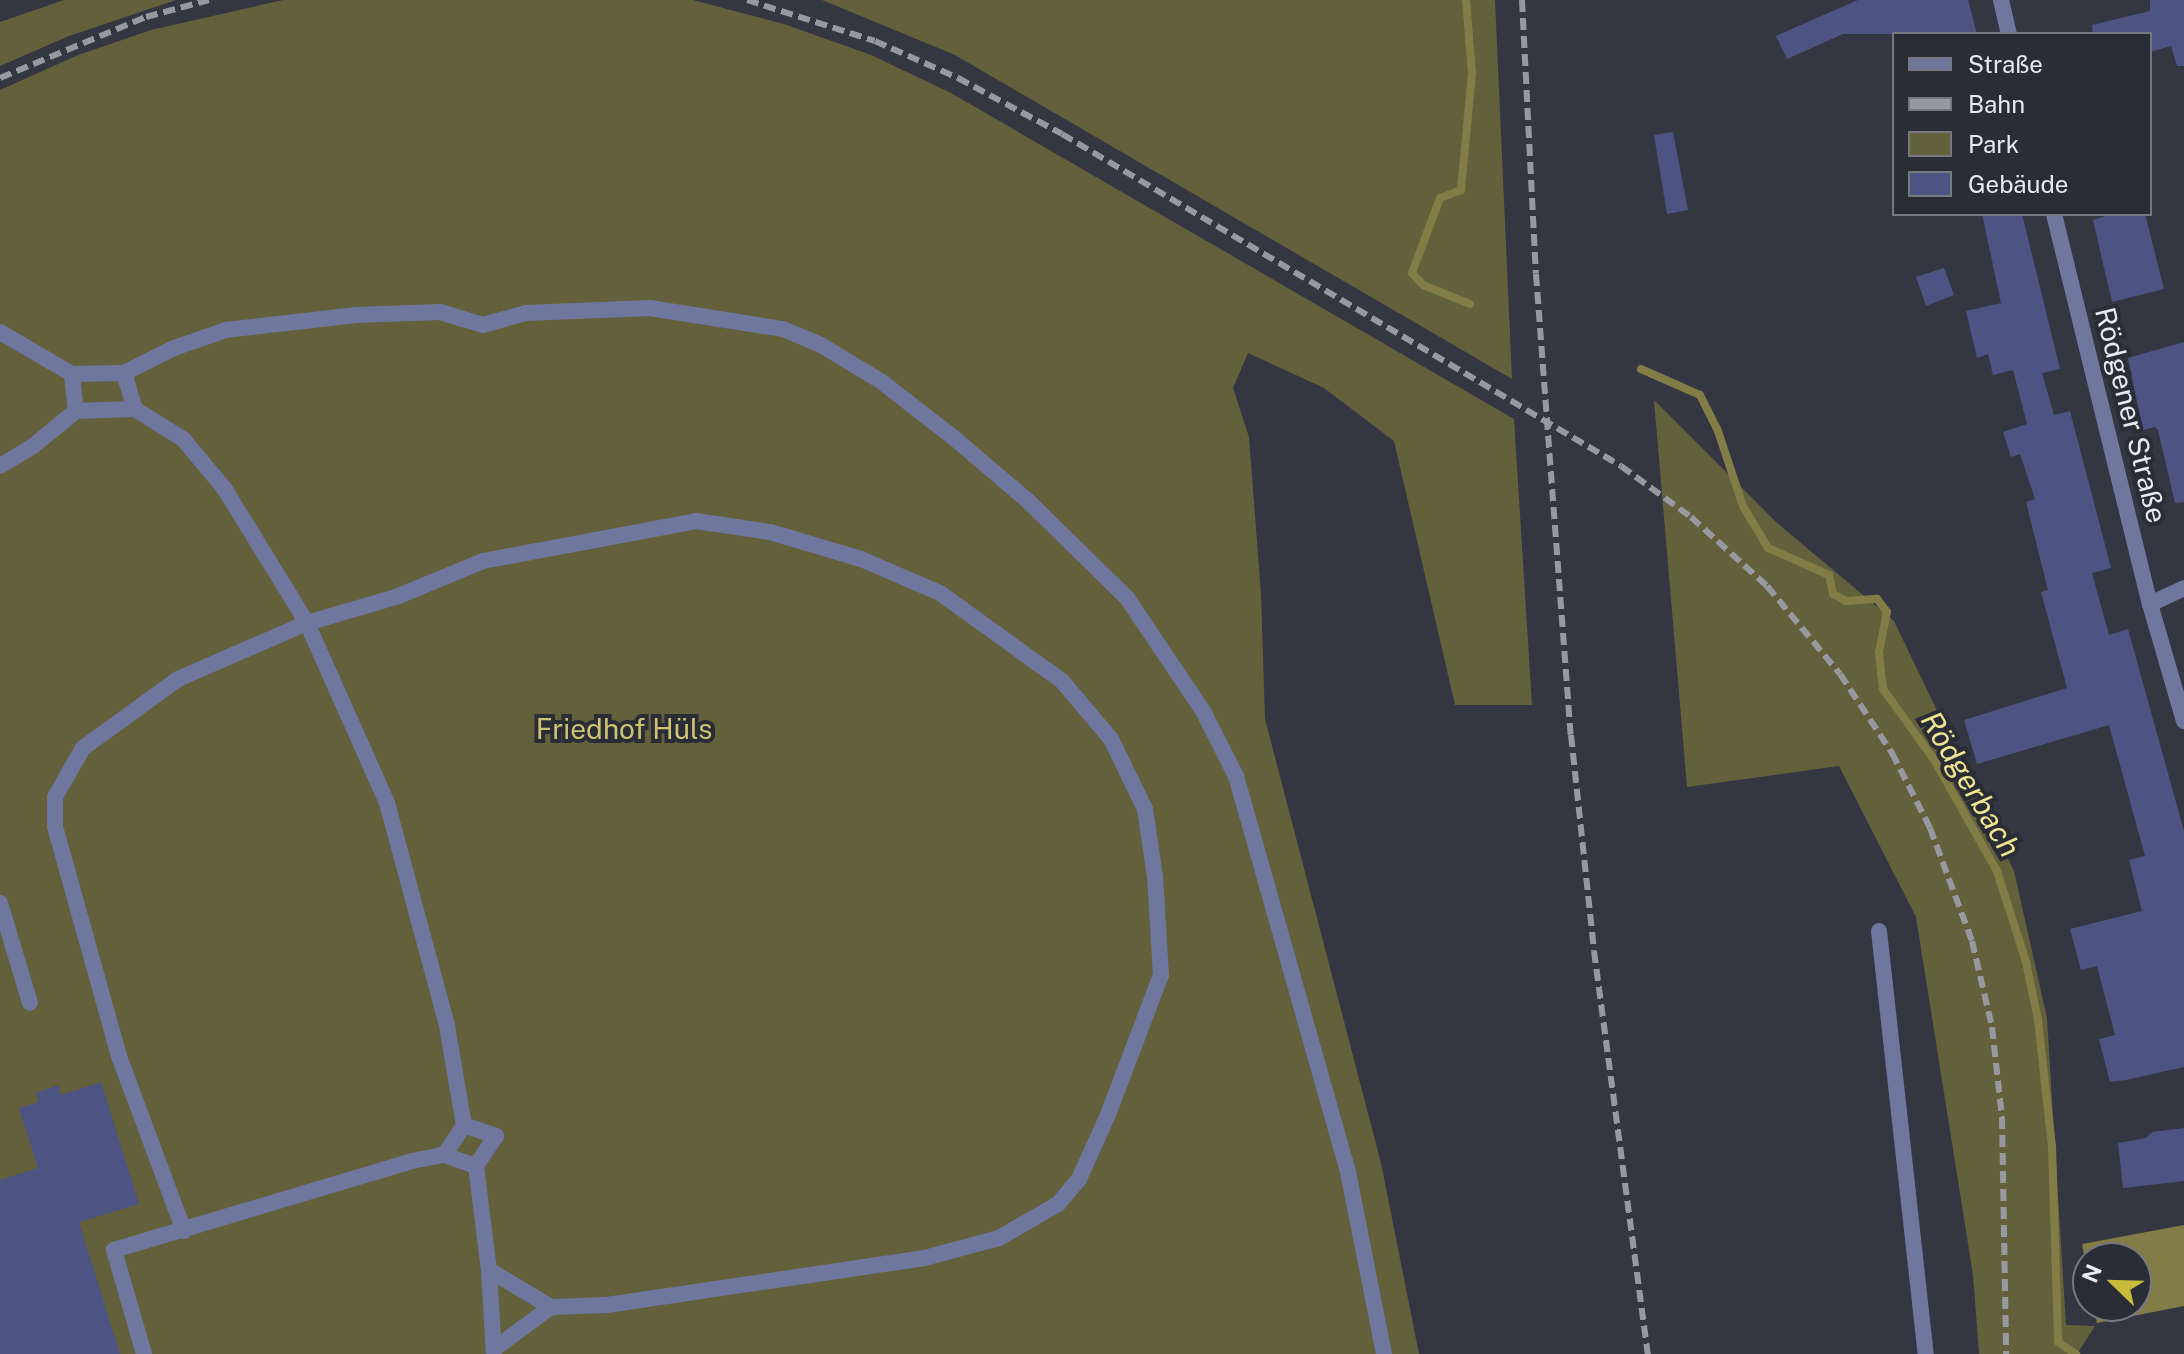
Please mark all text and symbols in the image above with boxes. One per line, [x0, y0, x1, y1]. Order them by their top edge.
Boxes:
legend [1892, 32, 2152, 216]
text: Straße [1968, 50, 2043, 78]
text: Bahn [1968, 90, 2025, 118]
text: Park [1968, 130, 2019, 158]
text: Gebäude [1968, 170, 2068, 198]
street label: Rödgener Straße [2088, 304, 2174, 526]
water label: Rödgerbach [1914, 705, 2028, 863]
park label: Friedhof Hüls [536, 712, 712, 746]
north arrow [2072, 1242, 2152, 1322]
text: N [2076, 1260, 2107, 1286]

